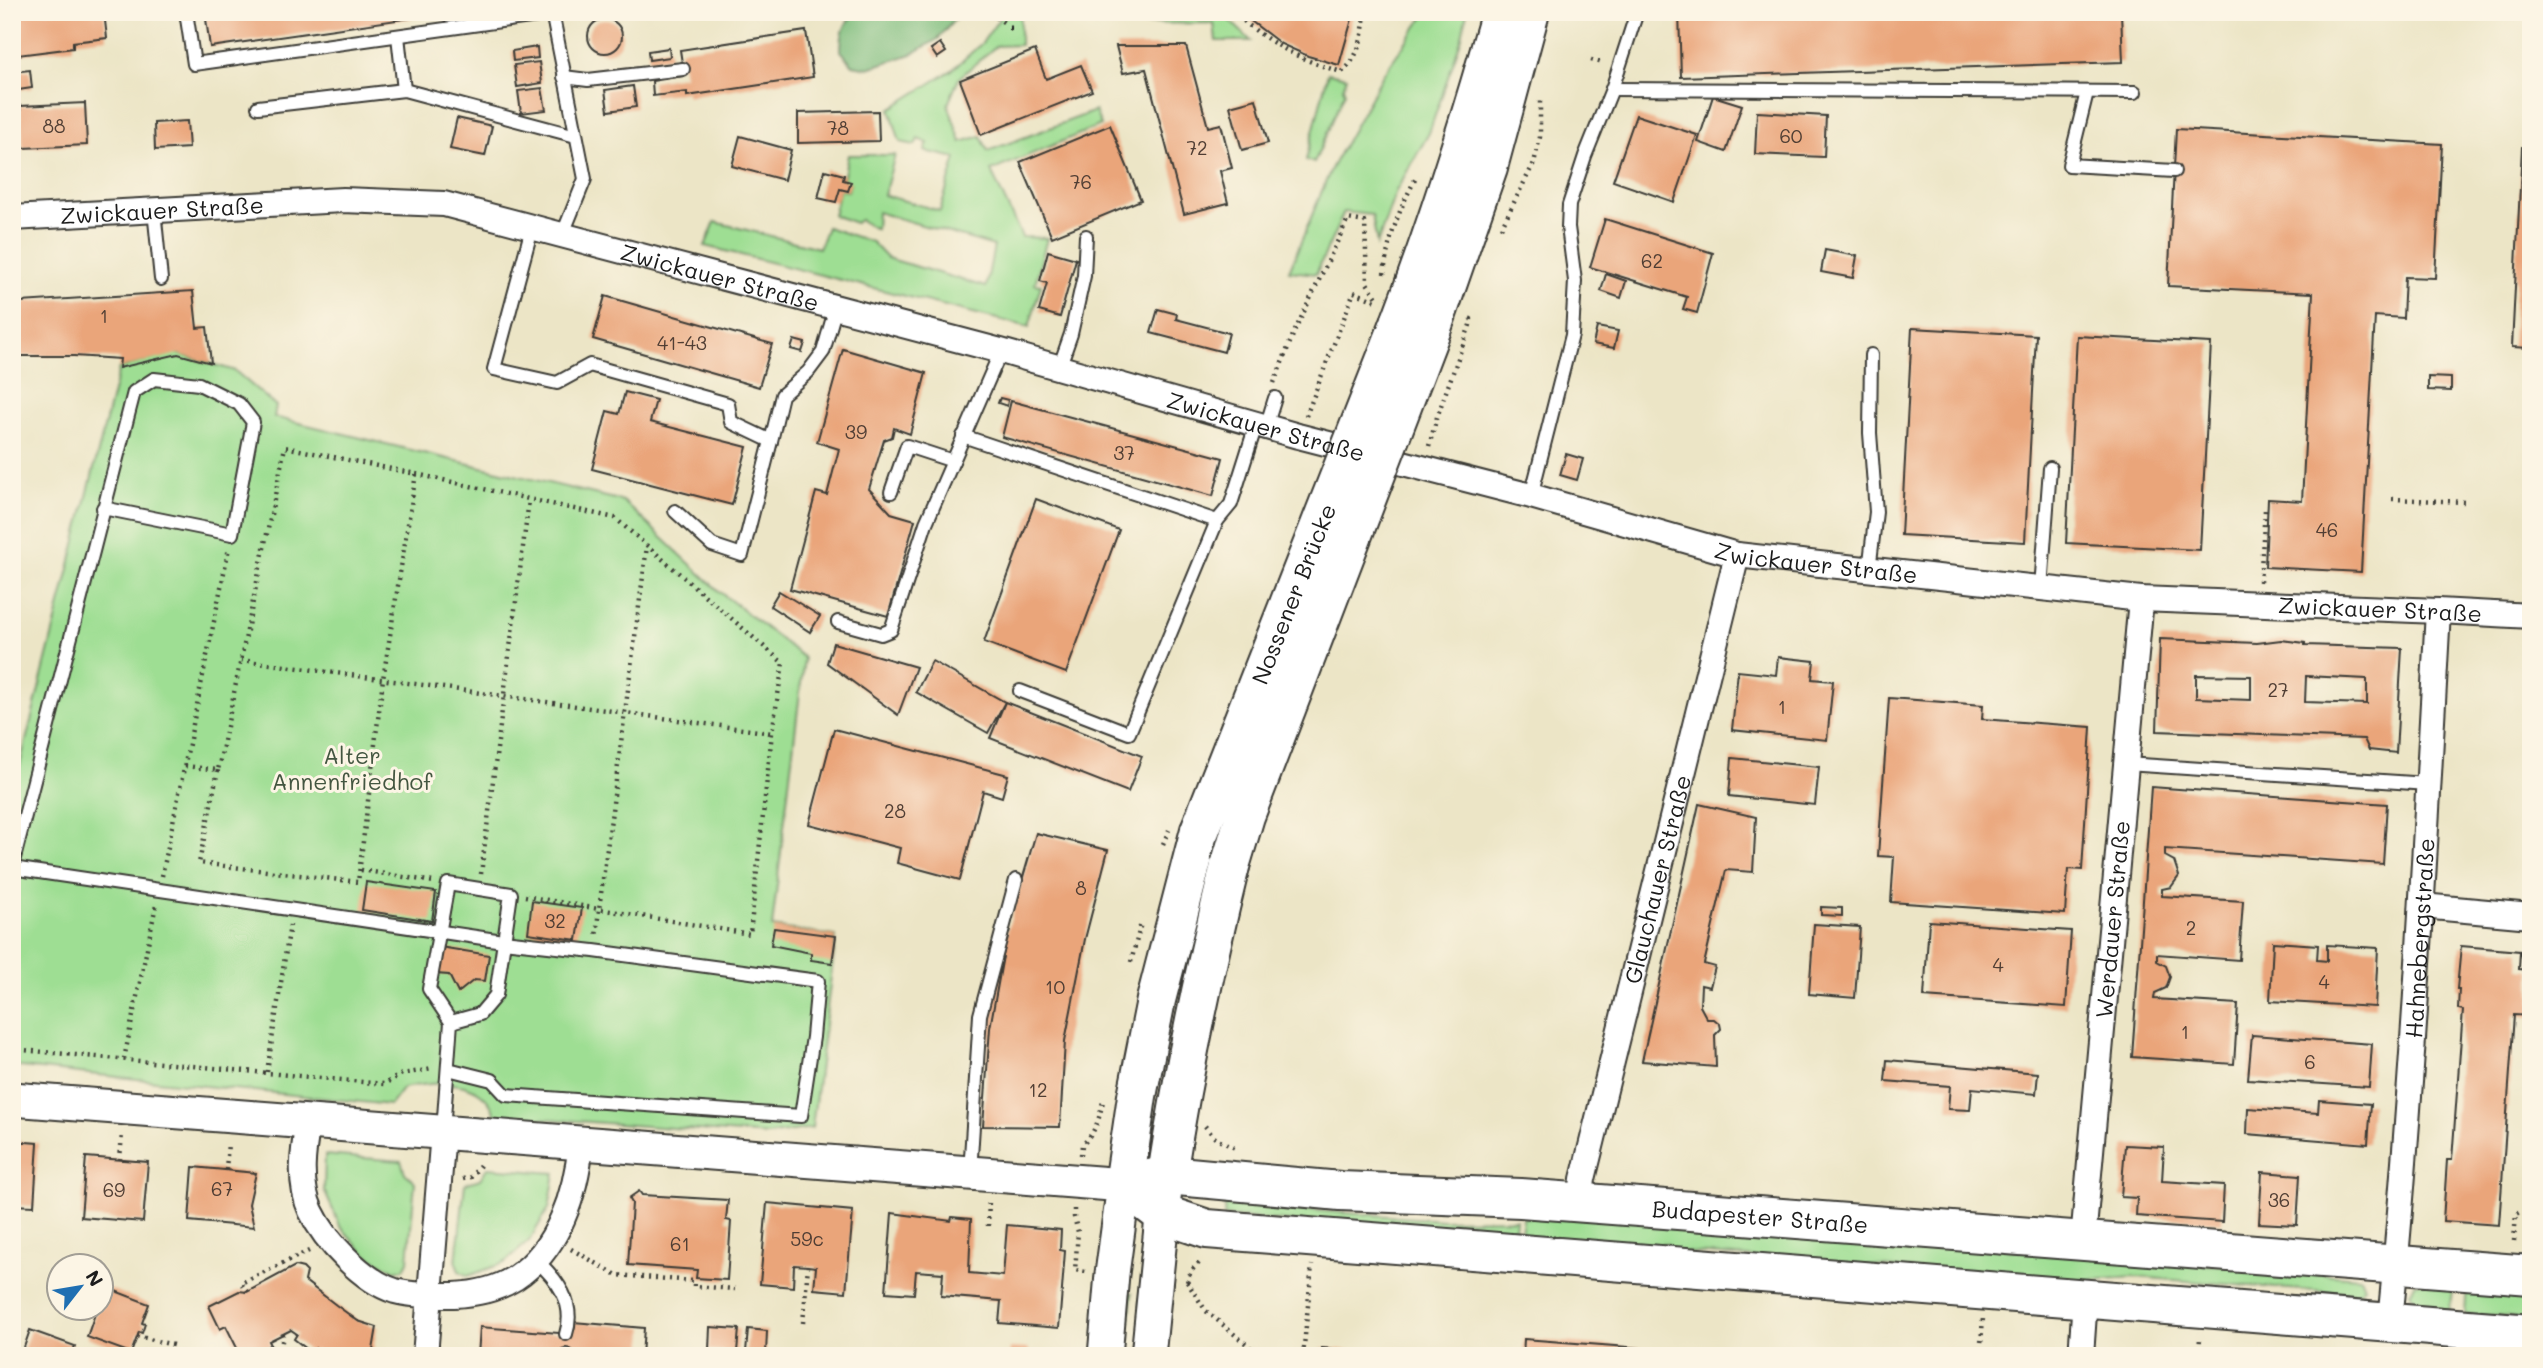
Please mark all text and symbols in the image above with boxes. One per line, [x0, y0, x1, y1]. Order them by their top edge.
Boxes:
house number: 88 [43, 113, 66, 138]
house number: 78 [827, 115, 849, 140]
house number: 60 [1779, 123, 1803, 148]
house number: 72 [1186, 135, 1208, 160]
house number: 76 [1070, 169, 1092, 194]
street label: Zwickauer Straße [59, 189, 264, 230]
street label: Zwickauer Straße [618, 236, 822, 317]
house number: 62 [1641, 248, 1663, 273]
house number: 1 [100, 303, 108, 328]
house number: 41-43 [657, 330, 707, 355]
street label: Zwickauer Straße [1164, 384, 1368, 468]
house number: 39 [845, 419, 867, 444]
house number: 37 [1113, 440, 1135, 465]
street label: Nossener Brücke [1244, 499, 1342, 688]
house number: 46 [2316, 517, 2338, 542]
street label: Zwickauer Straße [1711, 534, 1919, 590]
street label: Zwickauer Straße [2277, 590, 2483, 628]
house number: 27 [2267, 677, 2289, 702]
house number: 1 [1778, 694, 1786, 719]
park label: Alter Annenfriedhof [272, 740, 433, 796]
street label: Glauchauer Straße [1617, 772, 1697, 987]
house number: 28 [884, 798, 906, 823]
street label: Werdauer Straße [2088, 819, 2136, 1020]
street label: Hahnebergstraße [2398, 837, 2440, 1039]
house number: 8 [1075, 875, 1087, 900]
house number: 32 [544, 908, 566, 933]
house number: 2 [2186, 915, 2196, 940]
house number: 4 [1992, 952, 2004, 977]
house number: 4 [2318, 969, 2330, 994]
house number: 10 [1045, 974, 1065, 999]
house number: 1 [2181, 1019, 2189, 1044]
house number: 6 [2304, 1049, 2316, 1074]
house number: 12 [1028, 1077, 1048, 1102]
house number: 67 [211, 1176, 233, 1201]
house number: 69 [103, 1177, 125, 1202]
house number: 36 [2268, 1187, 2290, 1212]
street label: Budapester Straße [1651, 1193, 1869, 1239]
house number: 59c [790, 1226, 824, 1251]
house number: 61 [670, 1231, 690, 1256]
north arrow [46, 1252, 116, 1322]
text: N [81, 1265, 109, 1291]

